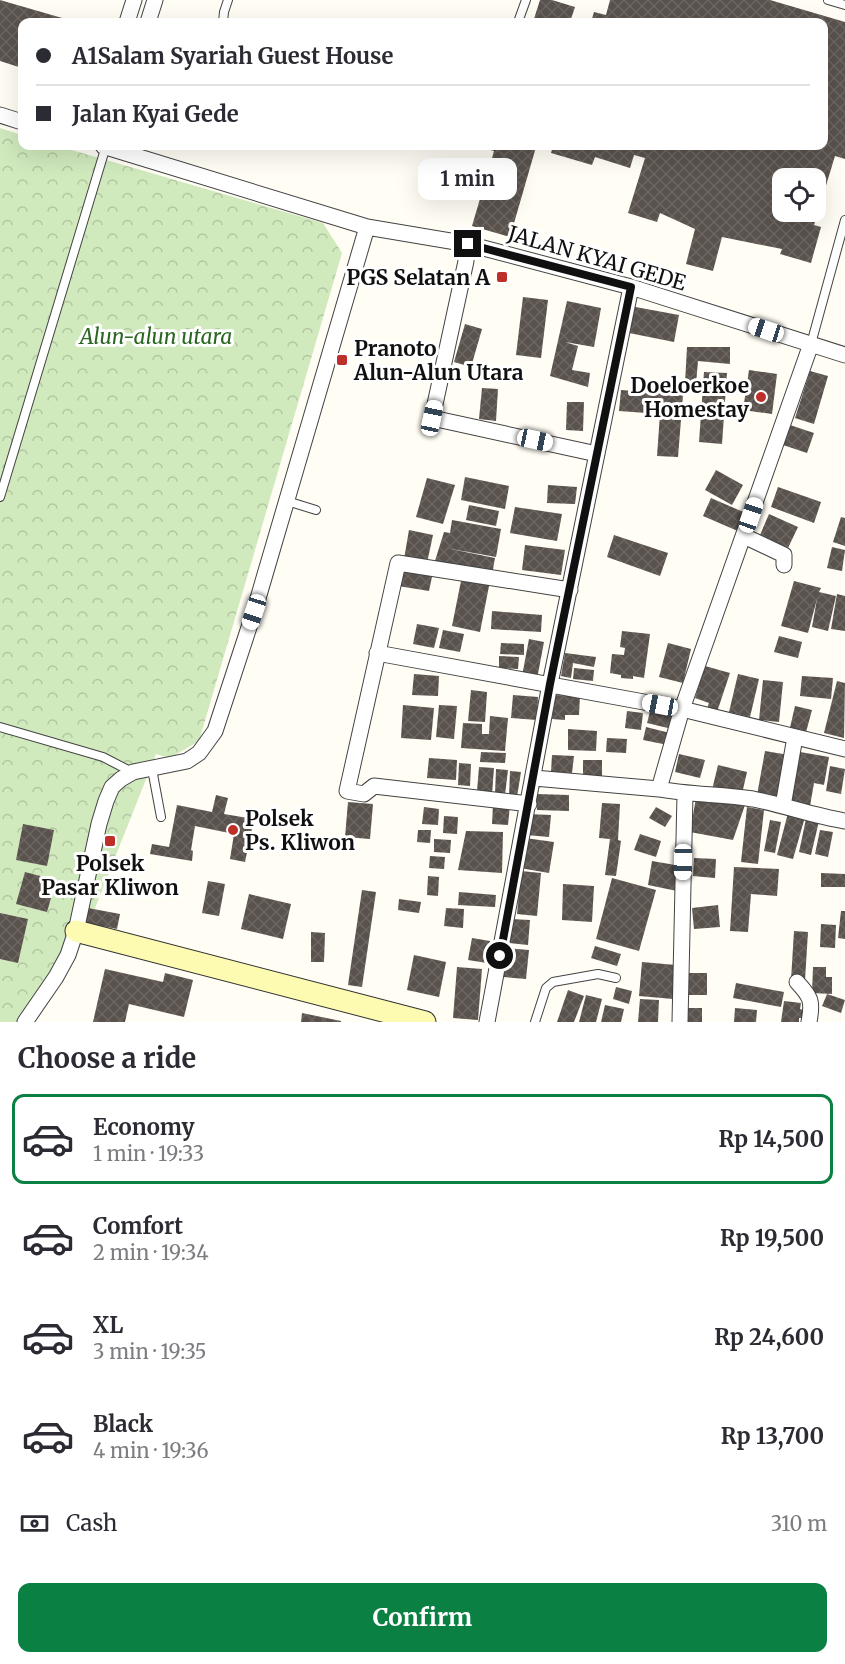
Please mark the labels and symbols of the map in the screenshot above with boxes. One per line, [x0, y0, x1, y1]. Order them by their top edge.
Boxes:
callout: 1 min [418, 157, 518, 199]
street label: JALAN KYAI GEDE [504, 219, 690, 297]
route end [454, 230, 481, 257]
place label: PGS Selatan A [346, 264, 491, 291]
marker: PGS Selatan A [495, 270, 509, 284]
car [746, 316, 786, 344]
park label: Alun-alun utara [78, 323, 232, 350]
place label: Pranoto Alun-Alun Utara [353, 335, 524, 386]
marker: Pranoto Alun-Alun Utara [335, 353, 349, 367]
place label: Doeloerkoe Homestay [630, 372, 750, 423]
marker: Doeloerkoe Homestay [754, 390, 768, 404]
car [419, 399, 445, 437]
car [516, 427, 554, 453]
car [737, 495, 765, 535]
car [240, 592, 268, 632]
car [641, 693, 679, 717]
place label: Polsek Ps. Kliwon [245, 805, 355, 856]
marker: Polsek Ps. Kliwon [226, 823, 240, 837]
marker: Polsek Pasar Kliwon [103, 834, 117, 848]
car [674, 844, 692, 880]
place label: Polsek Pasar Kliwon [41, 850, 179, 901]
route start [486, 942, 513, 969]

